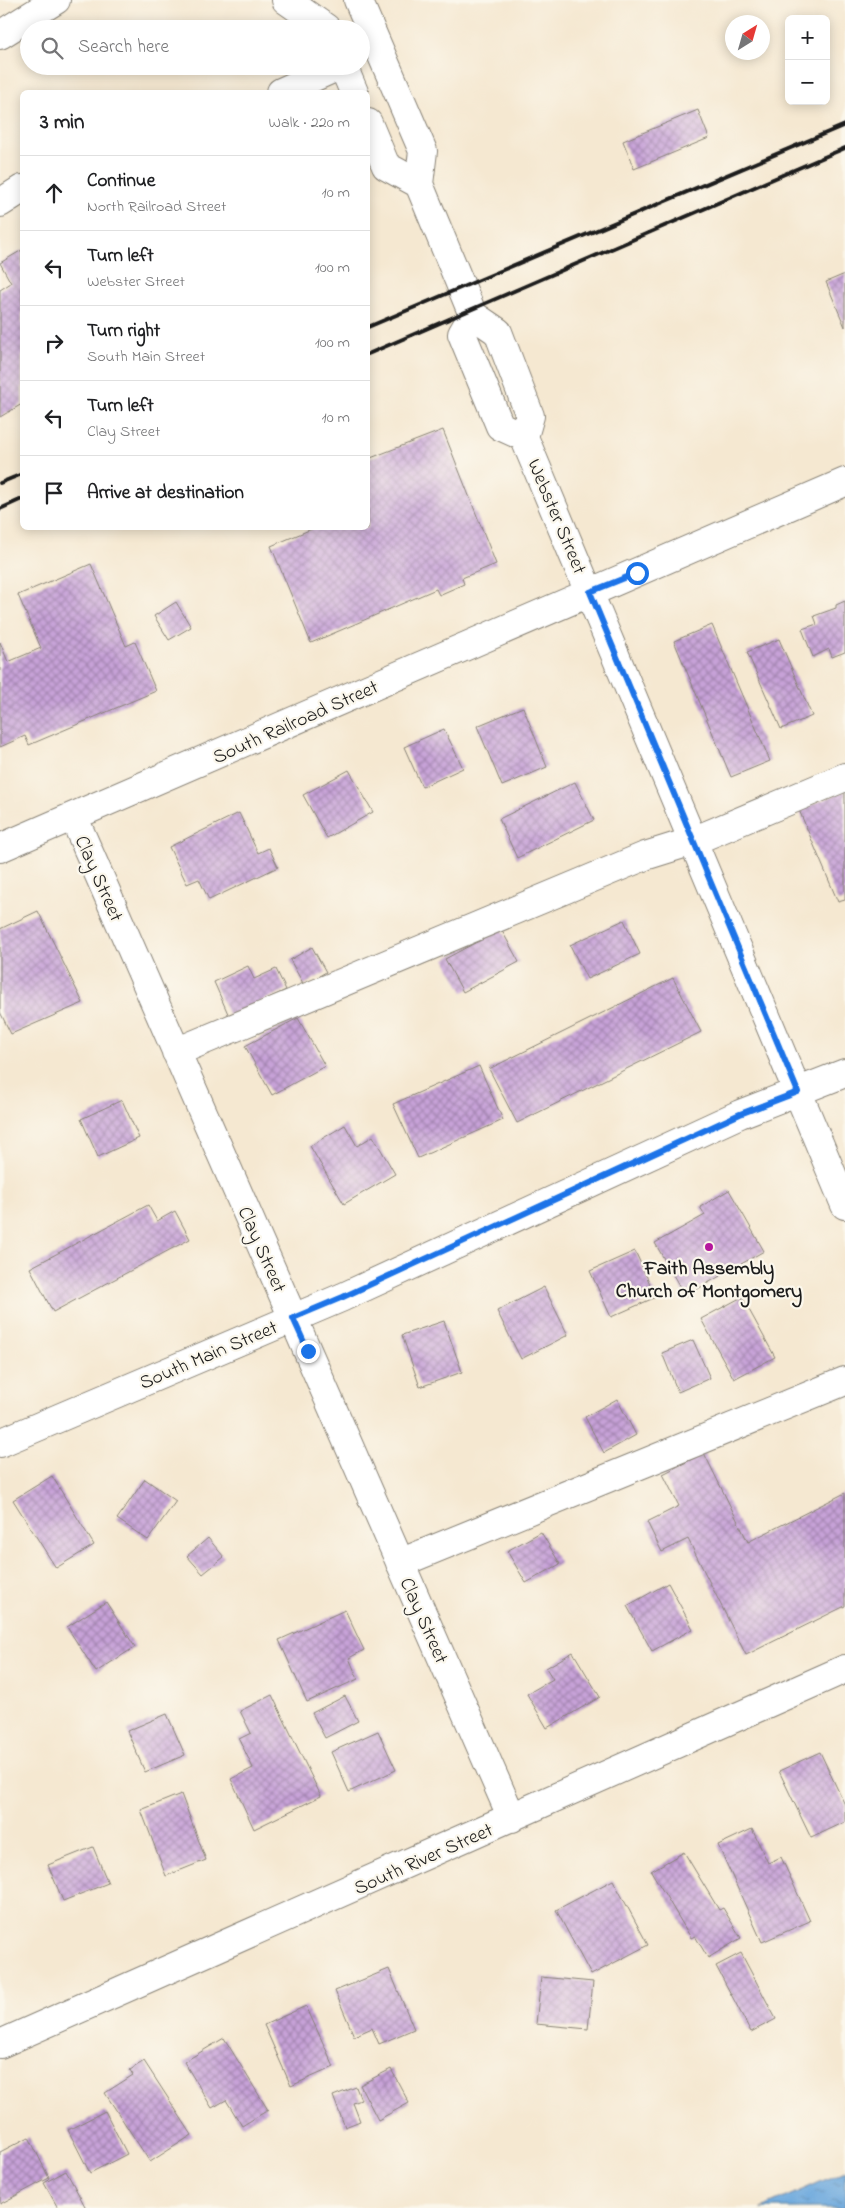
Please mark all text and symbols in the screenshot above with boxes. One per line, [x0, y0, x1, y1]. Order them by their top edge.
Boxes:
north arrow [725, 15, 770, 60]
map controls [785, 15, 830, 105]
button: + [785, 15, 830, 60]
search box [20, 20, 370, 75]
icon: search [38, 34, 66, 62]
text: Search here [78, 34, 169, 61]
button: − [785, 60, 830, 105]
text: 3 min [40, 108, 84, 138]
text: Walk · 220 m [269, 111, 350, 135]
text: Continue [87, 168, 155, 195]
icon: ahead [40, 179, 68, 207]
text: 10 m [322, 181, 350, 205]
text: North Railroad Street [87, 195, 226, 219]
text: Turn left [87, 243, 154, 270]
icon: left [40, 254, 68, 282]
text: 100 m [315, 256, 350, 280]
text: Webster Street [87, 270, 185, 294]
text: Turn right [87, 318, 160, 345]
icon: right [40, 329, 68, 357]
text: 100 m [315, 331, 350, 355]
text: South Main Street [87, 345, 205, 369]
text: Turn left [87, 393, 154, 420]
icon: left [40, 404, 68, 432]
text: 10 m [322, 406, 350, 430]
text: Clay Street [87, 420, 160, 444]
street label: Webster Street [518, 455, 593, 579]
icon: arrive [40, 479, 68, 507]
text: Arrive at destination [87, 480, 244, 507]
route start [626, 562, 649, 585]
street label: South Railroad Street [208, 674, 384, 773]
street label: Clay Street [66, 831, 130, 927]
street label: Clay Street [229, 1202, 293, 1298]
marker: Faith Assembly Church of Montgomery [703, 1241, 715, 1253]
place label: Faith Assembly Church of Montgomery [616, 1255, 802, 1308]
street label: South Main Street [135, 1314, 283, 1398]
route end [297, 1340, 320, 1363]
street label: Clay Street [391, 1573, 455, 1669]
street label: South River Street [350, 1817, 498, 1904]

